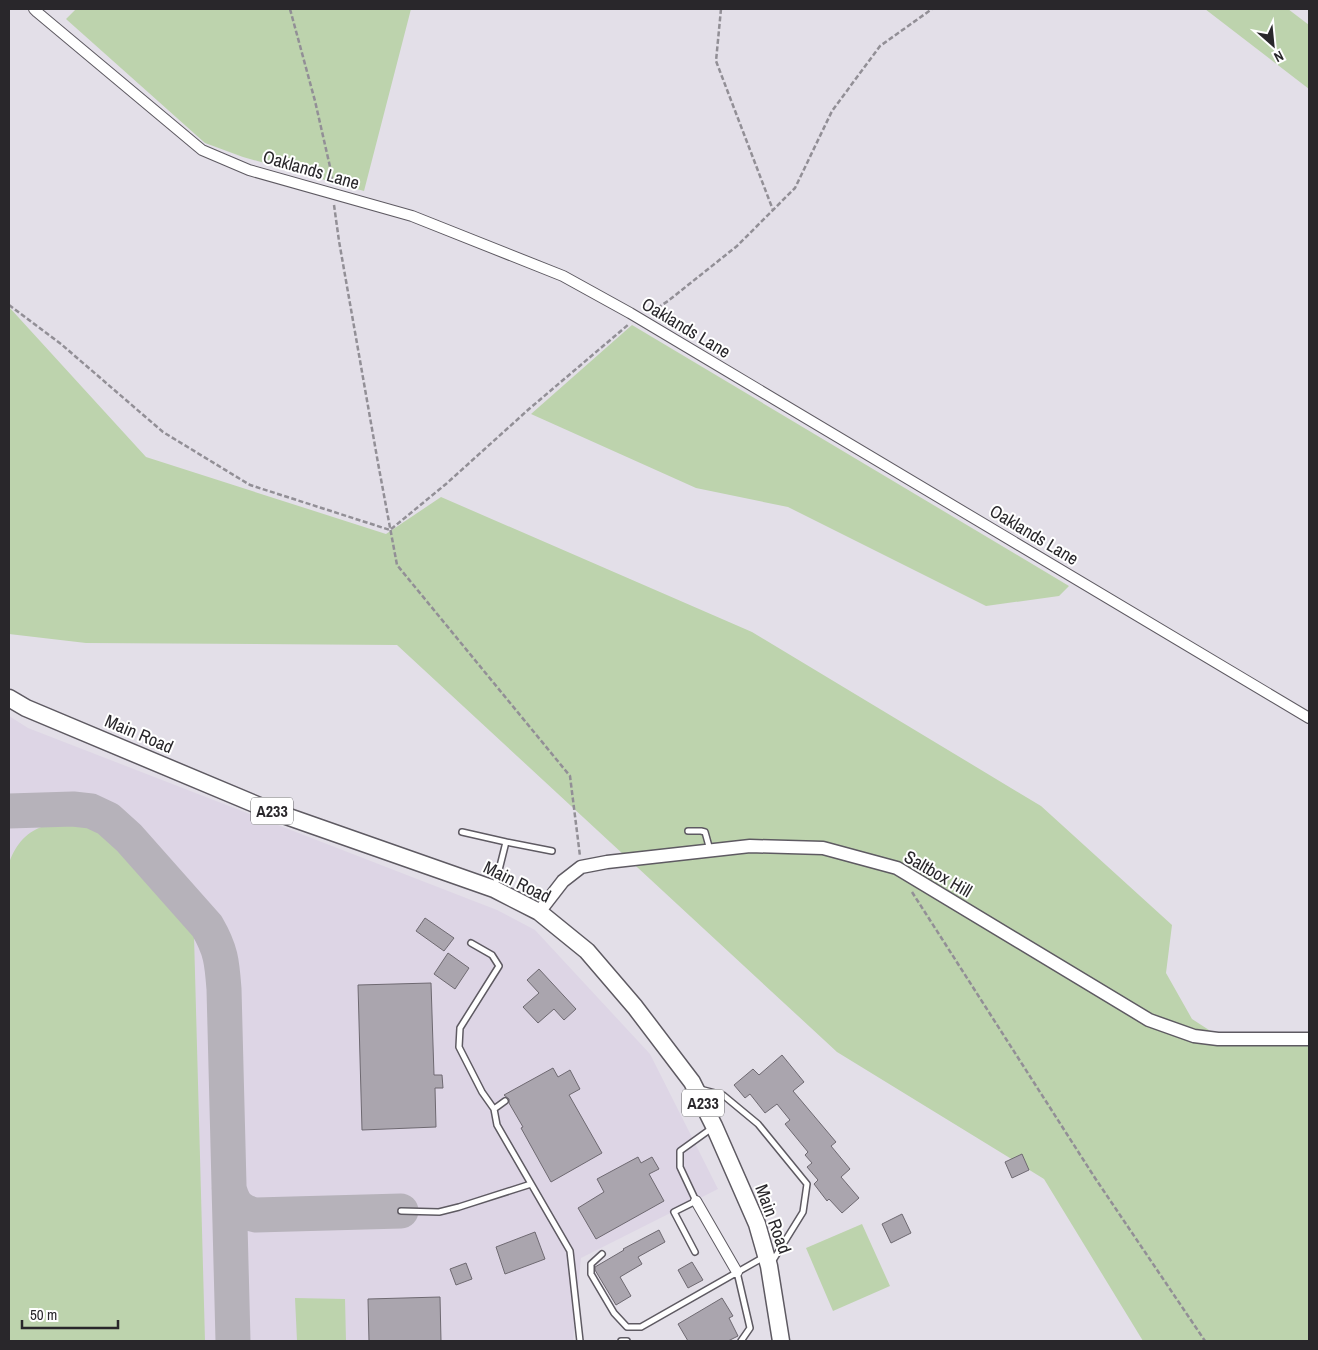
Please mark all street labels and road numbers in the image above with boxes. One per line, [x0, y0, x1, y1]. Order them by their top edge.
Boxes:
street label: Oaklands Lane [260, 144, 362, 195]
street label: Oaklands Lane [637, 291, 735, 364]
street label: Oaklands Lane [985, 498, 1083, 571]
street label: Main Road [101, 708, 177, 759]
road number: A233 [251, 798, 293, 824]
street label: Saltbox Hill [900, 844, 977, 903]
street label: Main Road [479, 854, 555, 909]
road number: A233 [682, 1090, 724, 1116]
street label: Main Road [749, 1181, 798, 1257]

